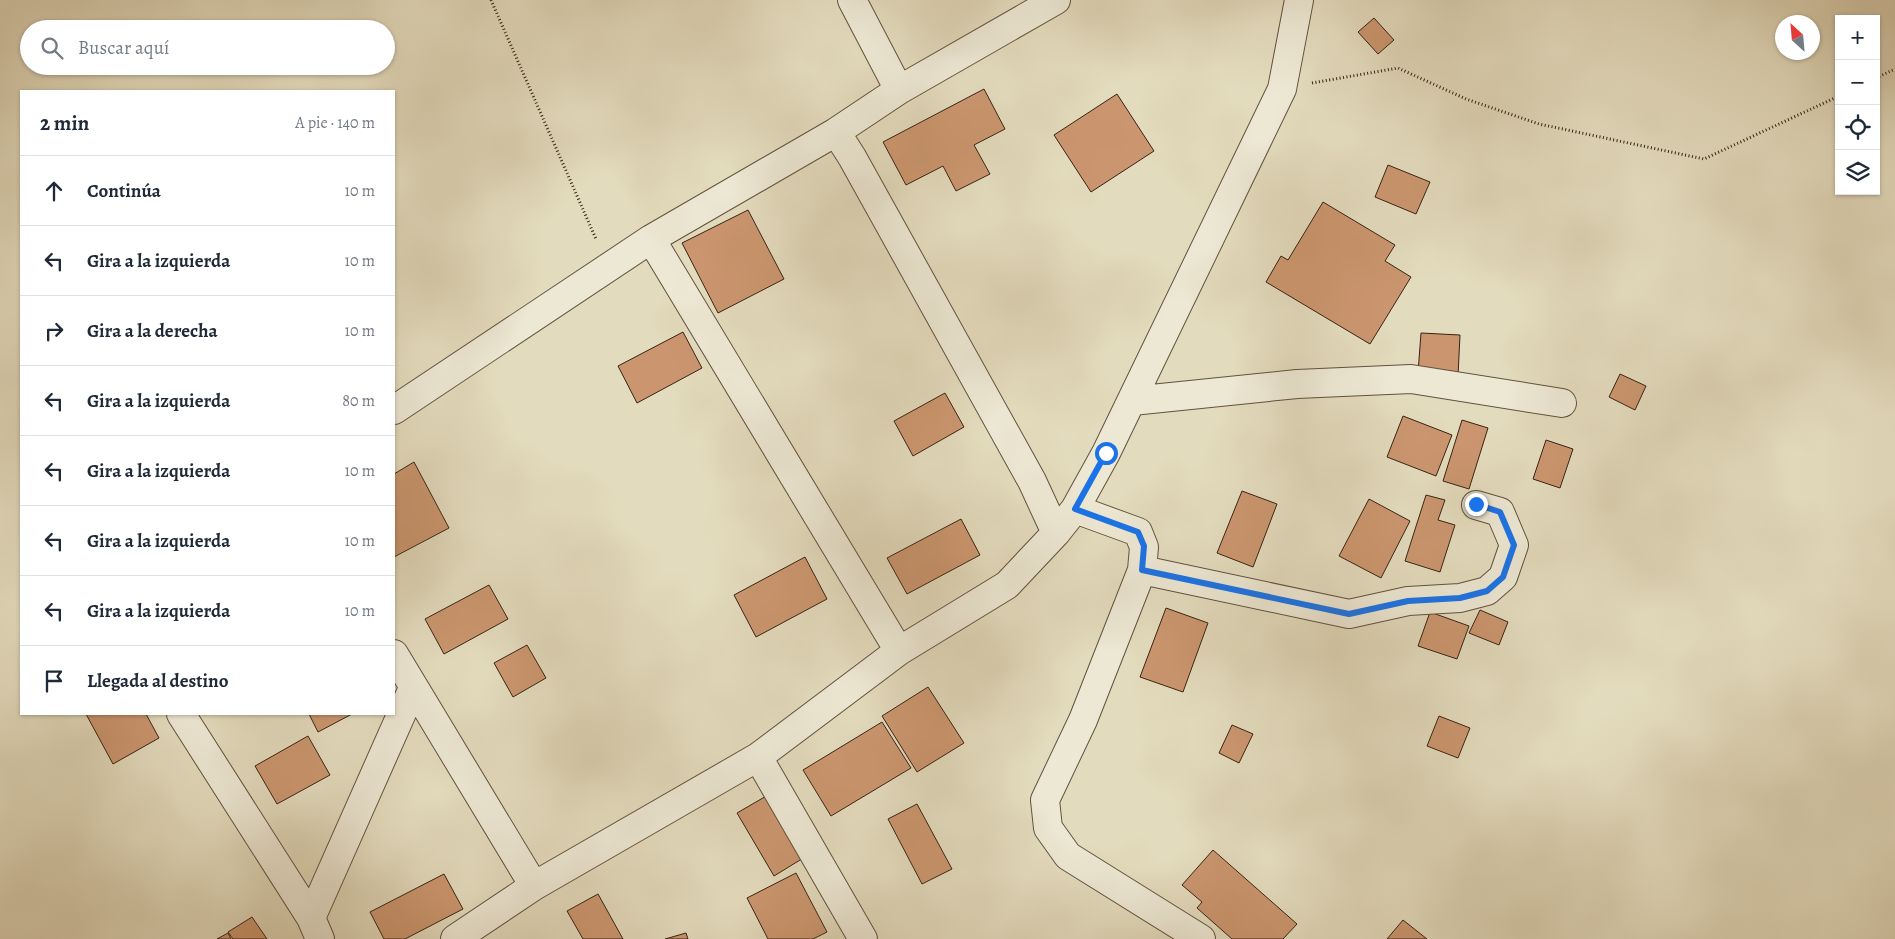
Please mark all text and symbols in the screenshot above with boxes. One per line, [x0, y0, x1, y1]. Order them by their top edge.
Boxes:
north arrow [1775, 15, 1820, 60]
map controls [1835, 15, 1880, 195]
button: + [1835, 15, 1880, 60]
search box [20, 20, 395, 75]
icon: search [38, 34, 66, 62]
text: Buscar aquí [78, 35, 169, 61]
button: − [1835, 60, 1880, 105]
button: locate [1835, 105, 1880, 150]
text: 2 min [40, 109, 89, 137]
text: A pie · 140 m [295, 112, 375, 134]
button: layers [1835, 150, 1880, 195]
icon: ahead [40, 177, 68, 205]
text: Continúa [87, 178, 161, 204]
text: 10 m [345, 180, 375, 202]
icon: left [40, 247, 68, 275]
text: Gira a la izquierda [87, 248, 230, 274]
text: 10 m [345, 250, 375, 272]
icon: right [40, 317, 68, 345]
text: Gira a la derecha [87, 318, 218, 344]
text: 10 m [345, 320, 375, 342]
icon: left [40, 387, 68, 415]
text: Gira a la izquierda [87, 388, 230, 414]
text: 80 m [342, 390, 375, 412]
route start [1095, 442, 1118, 465]
icon: left [40, 457, 68, 485]
text: Gira a la izquierda [87, 458, 230, 484]
text: 10 m [345, 460, 375, 482]
route end [1465, 493, 1488, 516]
icon: left [40, 527, 68, 555]
text: Gira a la izquierda [87, 528, 230, 554]
text: 10 m [345, 530, 375, 552]
icon: left [40, 597, 68, 625]
text: Gira a la izquierda [87, 598, 230, 624]
text: 10 m [345, 600, 375, 622]
icon: arrive [40, 667, 68, 695]
text: Llegada al destino [87, 668, 229, 694]

